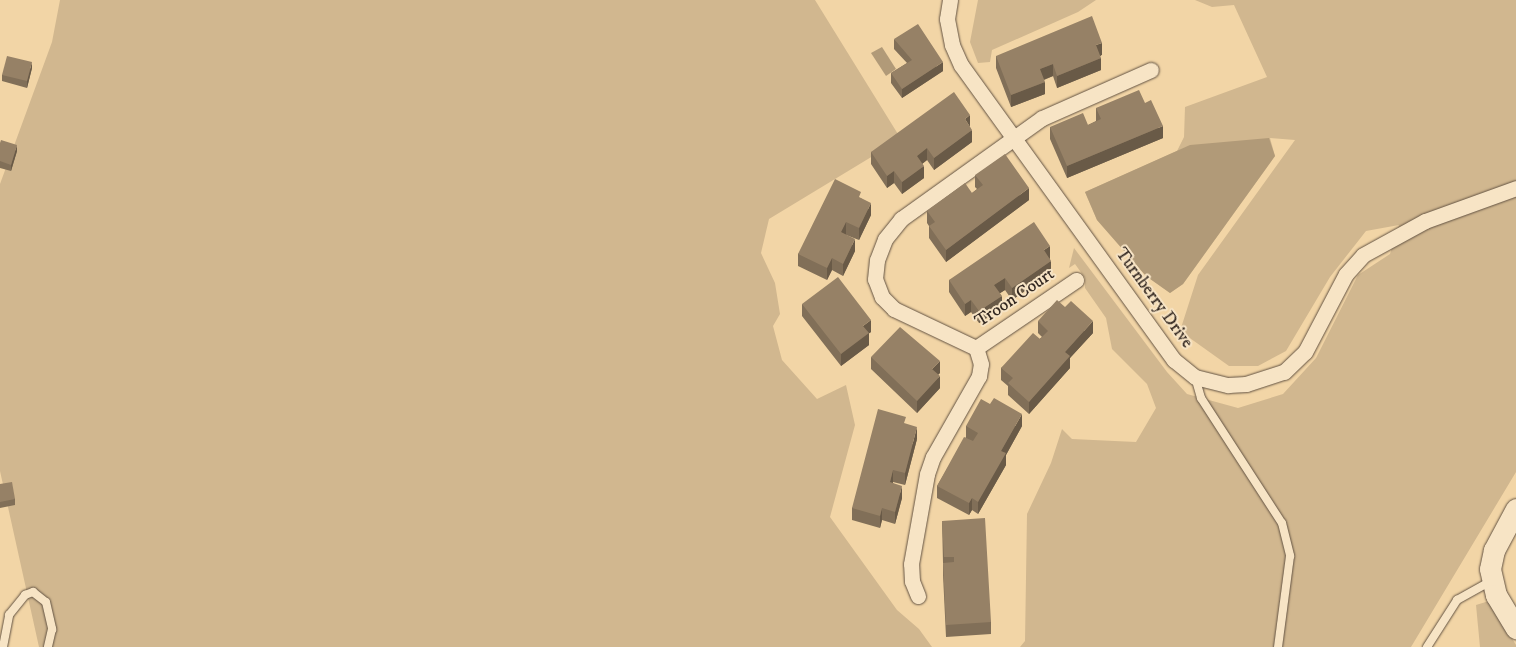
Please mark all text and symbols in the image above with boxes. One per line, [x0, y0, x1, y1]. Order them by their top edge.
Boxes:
street label: Turnberry Drive [1110, 244, 1198, 352]
street label: Troon Court [971, 264, 1059, 332]

